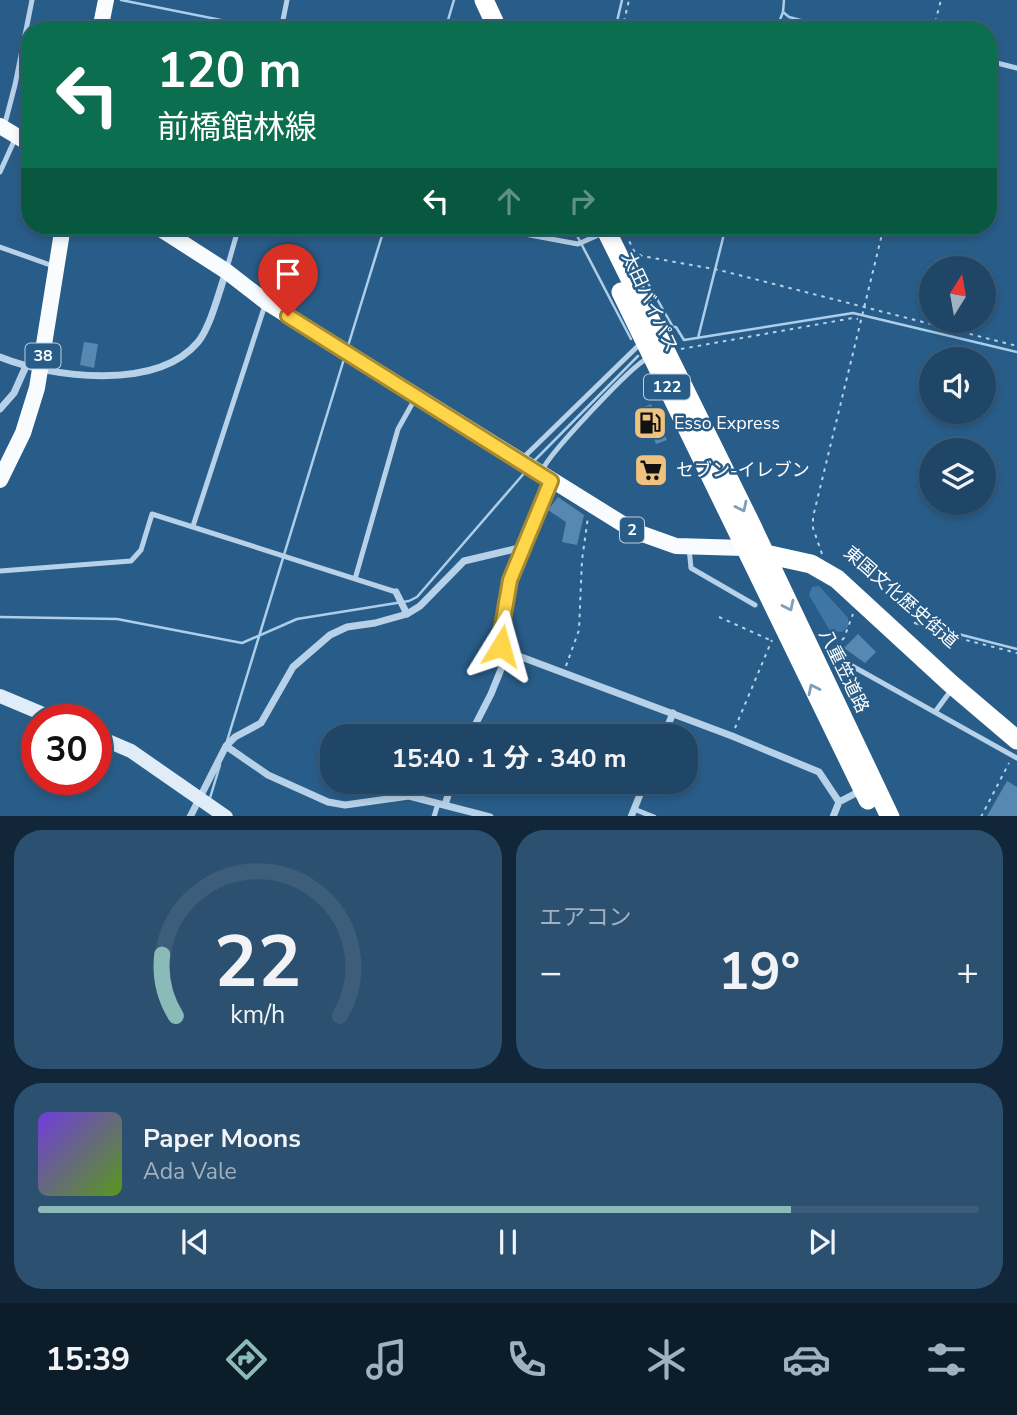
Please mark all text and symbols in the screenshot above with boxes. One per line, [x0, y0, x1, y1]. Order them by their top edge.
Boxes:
text: 120 m [157, 37, 301, 104]
icon: left [42, 49, 133, 140]
text: 前橋館林線 [157, 106, 317, 149]
icon: left [417, 182, 455, 220]
icon: ahead [490, 182, 528, 220]
icon: right [563, 182, 601, 220]
pin [258, 244, 318, 316]
street label: 太田バイパス [616, 248, 684, 356]
icon: arrive [269, 255, 307, 293]
north arrow [919, 256, 996, 332]
map controls [919, 256, 996, 515]
road number: 38 [26, 344, 60, 368]
button: sound [919, 347, 996, 424]
road number: 122 [644, 374, 690, 400]
fuel station icon: Esso Express [631, 404, 669, 442]
place label: Esso Express [674, 411, 780, 435]
button: layers [919, 438, 996, 515]
supermarket icon: セブン-イレブン [632, 451, 670, 489]
place label: セブン-イレブン [676, 458, 810, 482]
one-way arrow [734, 500, 748, 512]
road number: 2 [620, 517, 644, 542]
street label: 東国文化歴史街道 [839, 541, 963, 653]
one-way arrow [781, 599, 795, 611]
position arrow [464, 609, 538, 683]
street label: 八重笠道路 [813, 625, 875, 717]
one-way arrow [808, 684, 822, 696]
speed limit sign: 30 [21, 704, 112, 795]
text: 15:40 · 1 分 · 340 m [391, 741, 627, 776]
text: エアコン [540, 902, 632, 933]
text: 22 [214, 912, 301, 1012]
text: 19° [718, 936, 800, 1007]
text: − [540, 947, 562, 998]
text: + [956, 947, 979, 998]
text: km/h [230, 997, 285, 1031]
text: Paper Moons [143, 1121, 301, 1156]
text: Ada Vale [143, 1156, 237, 1187]
icon: previous [176, 1223, 214, 1261]
icon: pause [489, 1223, 527, 1261]
icon: next [803, 1223, 841, 1261]
icon: directions [222, 1335, 271, 1384]
icon: music [362, 1335, 411, 1384]
icon: phone [502, 1335, 551, 1384]
icon: climate [642, 1335, 691, 1384]
icon: car [782, 1335, 831, 1384]
icon: filters [922, 1335, 971, 1384]
text: 15:39 [46, 1338, 130, 1381]

